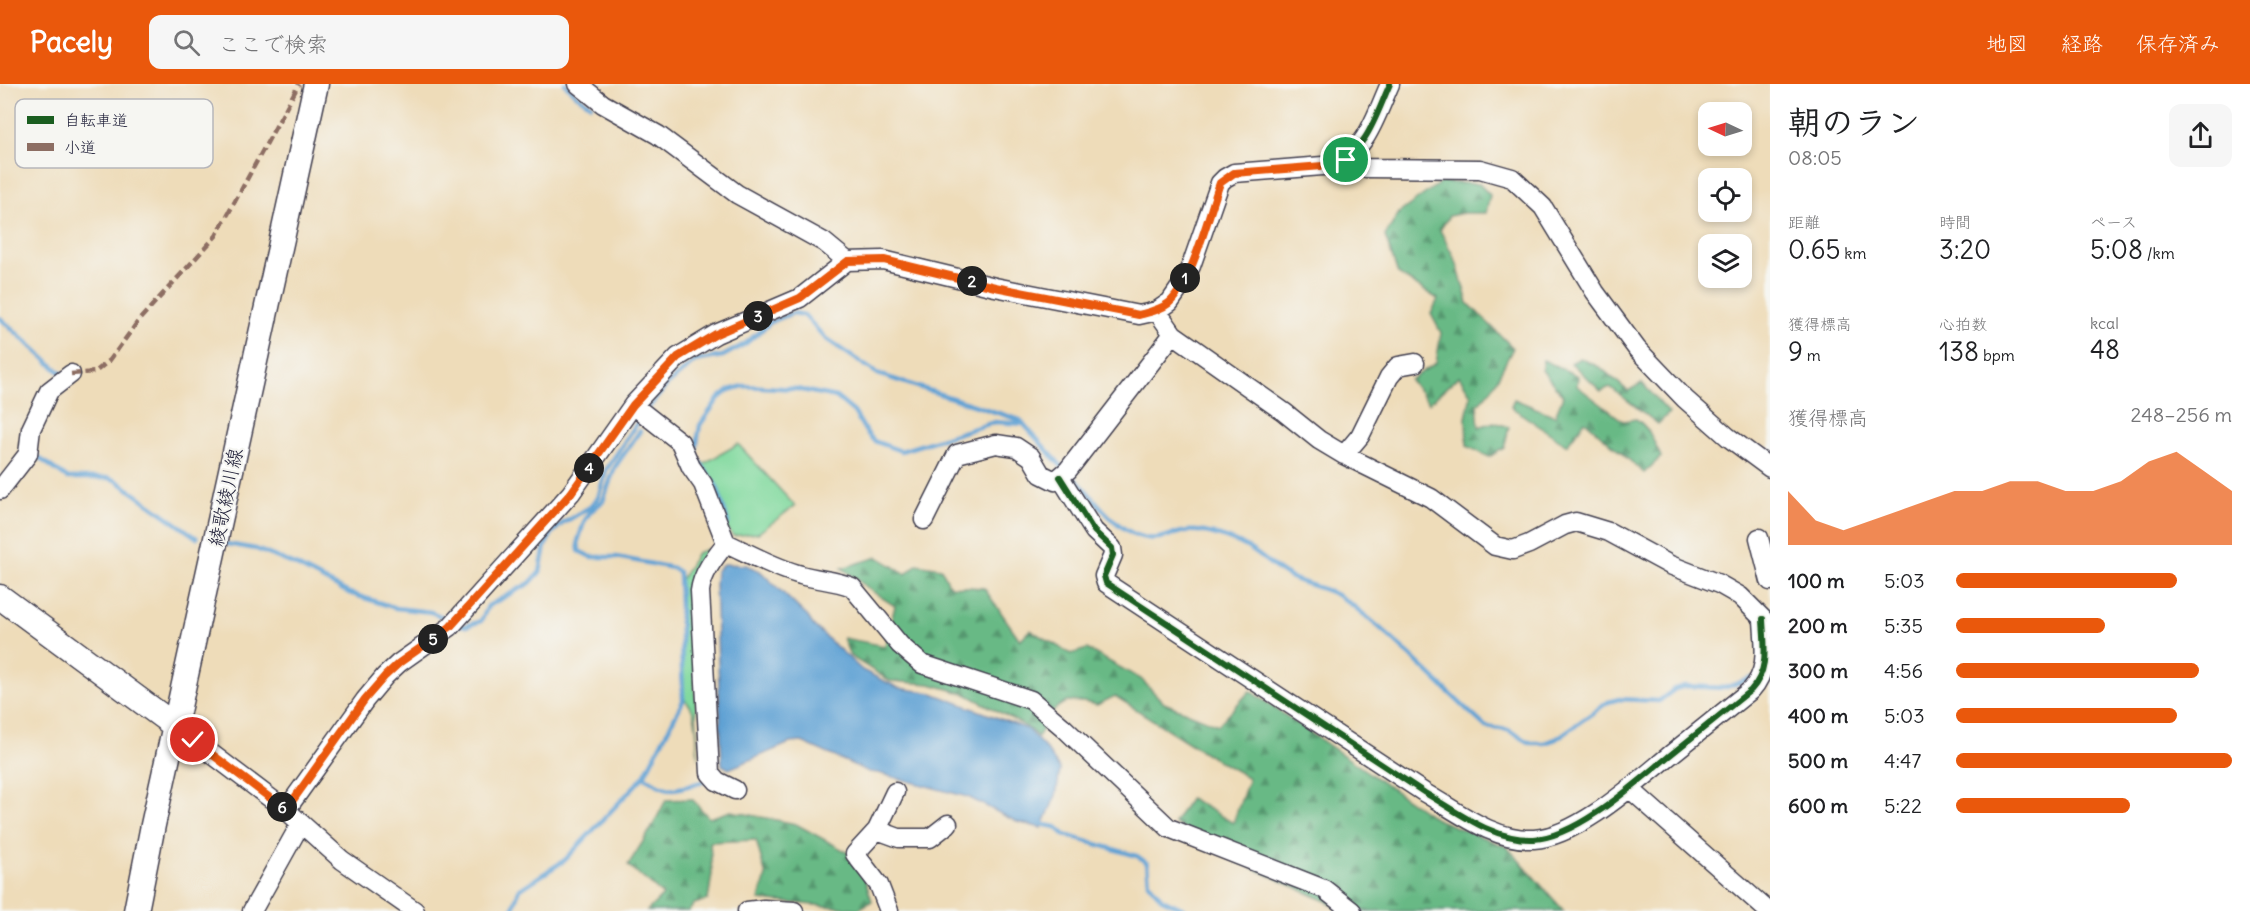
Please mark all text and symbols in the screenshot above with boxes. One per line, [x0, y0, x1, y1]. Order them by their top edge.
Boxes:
search box [149, 15, 569, 69]
text: Pacely [30, 24, 113, 60]
icon: search [170, 26, 203, 59]
text: ここで検索 [218, 30, 328, 58]
text: 地図 [1986, 30, 2028, 57]
text: 経路 [2061, 30, 2103, 57]
text: 保存済み [2136, 30, 2220, 57]
legend [15, 99, 213, 168]
text: 朝のラン [1788, 101, 1920, 143]
north arrow [1698, 102, 1752, 156]
map controls [1698, 102, 1752, 288]
button: share [2169, 104, 2232, 167]
text: 自転車道 [64, 110, 128, 130]
pin [1320, 134, 1371, 185]
text: 小道 [64, 137, 96, 157]
icon: arrive [1329, 143, 1362, 176]
text: 08:05 [1788, 145, 1842, 170]
button: locate [1698, 168, 1752, 222]
text: 距離 [1788, 212, 1820, 232]
text: 時間 [1939, 212, 1971, 232]
text: ペース [2090, 212, 2137, 232]
text: 0.65 [1788, 233, 1840, 266]
text: 3:20 [1939, 233, 1991, 266]
text: 5:08 [2090, 233, 2143, 266]
button: layers [1698, 234, 1752, 288]
text: km [1840, 243, 1866, 263]
text: /km [2143, 243, 2175, 263]
pin: 1 [1170, 263, 1200, 293]
pin: 2 [957, 266, 987, 296]
text: 1 [1182, 268, 1188, 288]
text: 2 [968, 271, 976, 291]
pin: 3 [743, 301, 773, 331]
text: 3 [753, 306, 763, 326]
text: kcal [2090, 313, 2119, 333]
text: 獲得標高 [1788, 314, 1852, 334]
text: 心拍数 [1939, 314, 1987, 334]
text: 48 [2090, 333, 2120, 366]
text: 9 [1788, 335, 1803, 368]
text: 138 [1939, 335, 1979, 368]
text: m [1803, 345, 1821, 365]
text: bpm [1979, 345, 2015, 365]
text: 248–256 m [2131, 402, 2232, 427]
text: 獲得標高 [1788, 405, 1868, 430]
street label: 綾歌綾川線 [202, 445, 248, 549]
pin: 4 [574, 453, 604, 483]
text: 4 [584, 458, 594, 478]
text: 100 m [1788, 568, 1845, 593]
text: 5:03 [1884, 568, 1925, 593]
text: 200 m [1788, 613, 1848, 638]
text: 5:35 [1884, 613, 1923, 638]
pin: 5 [418, 624, 448, 654]
text: 5 [428, 629, 438, 649]
text: 300 m [1788, 658, 1848, 683]
text: 4:56 [1884, 658, 1923, 683]
text: 400 m [1788, 703, 1848, 728]
text: 5:03 [1884, 703, 1925, 728]
pin [167, 714, 218, 765]
icon: check [176, 723, 209, 756]
text: 500 m [1788, 748, 1848, 773]
text: 4:47 [1884, 748, 1921, 773]
pin: 6 [267, 792, 297, 822]
text: 600 m [1788, 793, 1848, 818]
text: 5:22 [1884, 793, 1922, 818]
text: 6 [277, 797, 287, 817]

